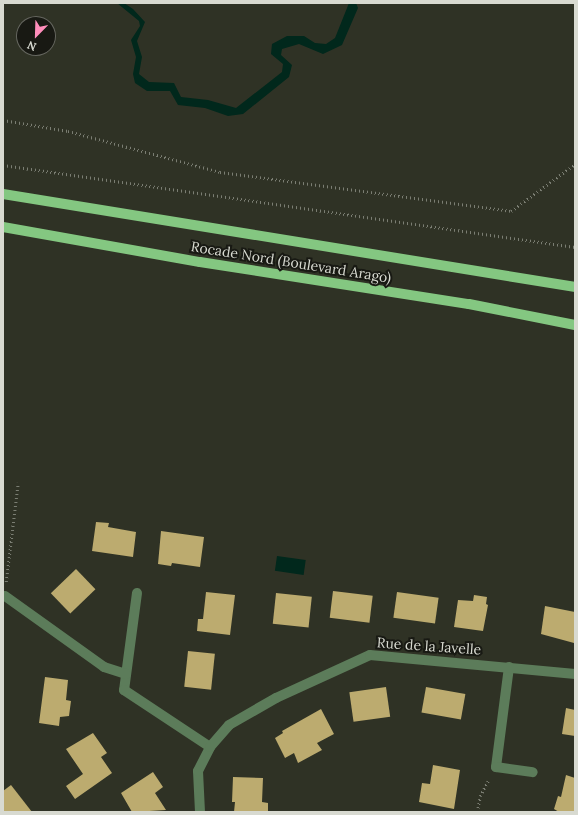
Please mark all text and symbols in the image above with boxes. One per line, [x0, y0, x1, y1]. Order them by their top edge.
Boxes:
north arrow [16, 16, 56, 56]
text: N [25, 38, 38, 54]
street label: Rocade Nord (Boulevard Arago) [190, 238, 392, 286]
street label: Rue de la Javelle [376, 634, 482, 658]

